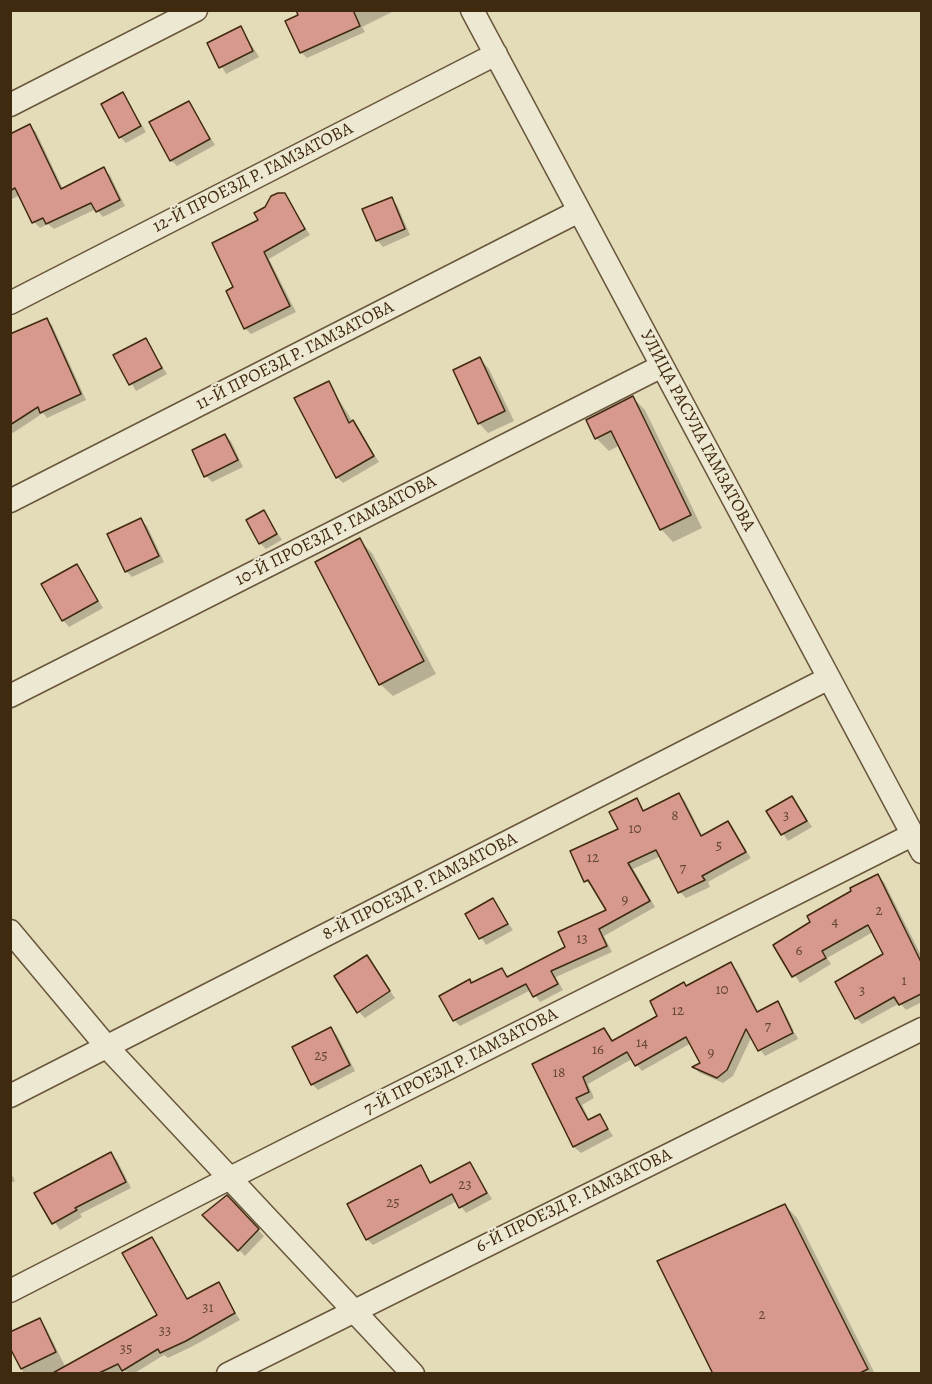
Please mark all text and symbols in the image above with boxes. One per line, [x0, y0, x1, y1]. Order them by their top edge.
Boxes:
street label: 12-Й ПРОЕЗД Р. ГАМЗАТОВА [149, 118, 357, 238]
street label: 11-Й ПРОЕЗД Р. ГАМЗАТОВА [192, 297, 398, 415]
street label: УЛИЦА РАСУЛА ГАМЗАТОВА [635, 327, 759, 535]
street label: 10-Й ПРОЕЗД Р. ГАМЗАТОВА [232, 471, 440, 591]
house number: 8 [671, 807, 679, 825]
house number: 3 [783, 807, 789, 825]
house number: 10 [628, 820, 642, 838]
street label: 8-Й ПРОЕЗД Р. ГАМЗАТОВА [319, 828, 521, 946]
house number: 5 [716, 837, 722, 855]
house number: 12 [587, 849, 599, 867]
house number: 7 [680, 860, 686, 878]
house number: 9 [622, 891, 628, 909]
house number: 2 [875, 902, 883, 920]
house number: 4 [832, 913, 838, 931]
house number: 13 [576, 930, 588, 948]
house number: 6 [796, 942, 802, 960]
house number: 1 [901, 972, 907, 990]
house number: 10 [715, 981, 729, 999]
house number: 3 [859, 982, 865, 1000]
house number: 12 [672, 1002, 684, 1020]
street label: 7-Й ПРОЕЗД Р. ГАМЗАТОВА [361, 1004, 561, 1120]
house number: 7 [765, 1018, 771, 1036]
house number: 14 [636, 1034, 648, 1052]
house number: 16 [592, 1041, 604, 1059]
house number: 9 [708, 1044, 714, 1062]
house number: 25 [314, 1047, 328, 1065]
house number: 18 [553, 1064, 565, 1082]
street label: 6-Й ПРОЕЗД Р. ГАМЗАТОВА [473, 1144, 675, 1258]
house number: 23 [458, 1176, 472, 1194]
house number: 25 [386, 1194, 400, 1212]
house number: 31 [202, 1299, 214, 1317]
house number: 2 [758, 1306, 766, 1324]
house number: 33 [159, 1322, 171, 1340]
house number: 35 [120, 1340, 132, 1358]

